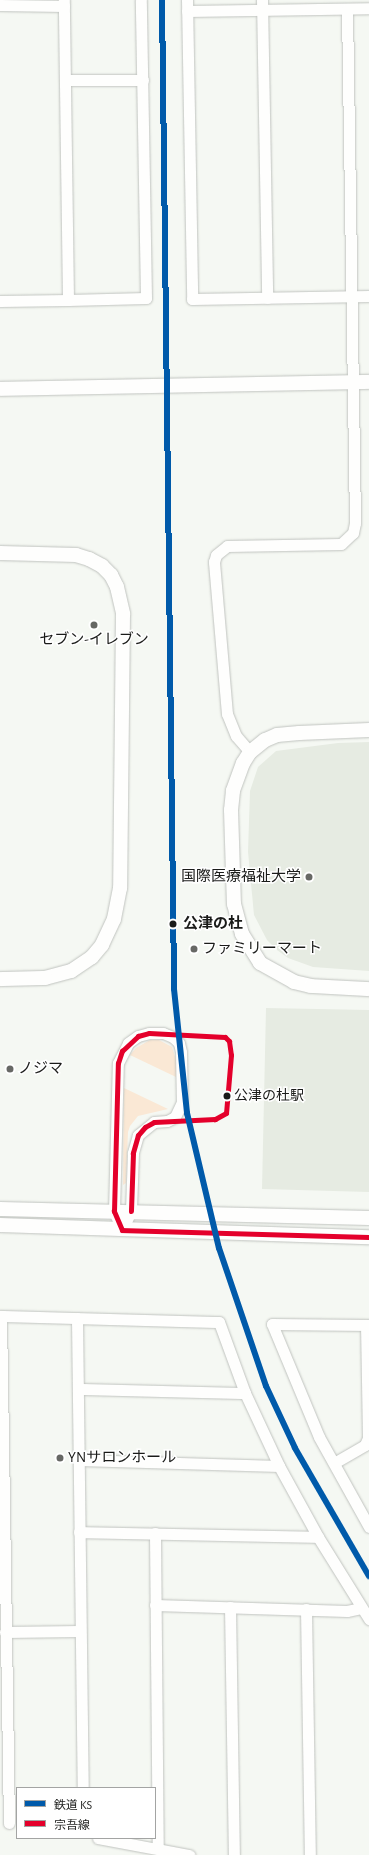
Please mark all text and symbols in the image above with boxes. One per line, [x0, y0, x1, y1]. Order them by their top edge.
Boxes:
marker: セブン-イレブン [89, 620, 99, 630]
place label: セブン-イレブン [39, 631, 149, 649]
place label: 国際医療福祉大学 [181, 868, 301, 886]
marker: 国際医療福祉大学 [304, 872, 314, 882]
place label: 公津の杜 [183, 915, 243, 933]
marker: 公津の杜 [166, 917, 180, 931]
place label: ファミリーマート [202, 940, 322, 958]
marker: ファミリーマート [189, 944, 199, 954]
place label: ノジマ [18, 1060, 63, 1078]
marker: ノジマ [5, 1064, 15, 1074]
place label: 公津の杜駅 [234, 1088, 304, 1104]
marker: 公津の杜駅 [222, 1091, 232, 1101]
place label: YNサロンホール [68, 1449, 176, 1467]
marker: YNサロンホール [55, 1453, 65, 1463]
legend [16, 1787, 156, 1839]
text: 鉄道 KS [54, 1799, 92, 1811]
text: 宗吾線 [54, 1819, 90, 1831]

